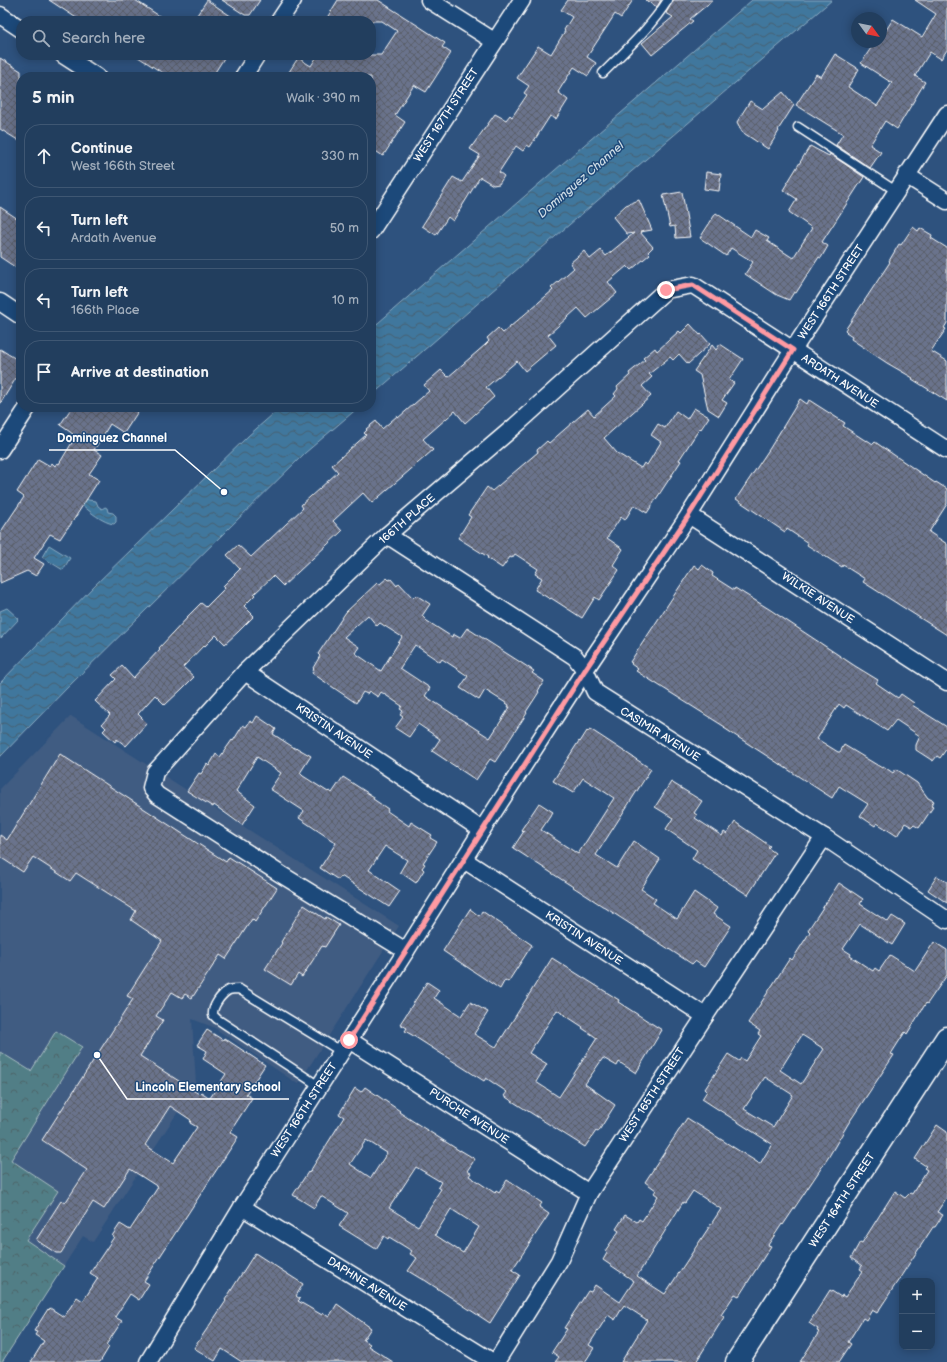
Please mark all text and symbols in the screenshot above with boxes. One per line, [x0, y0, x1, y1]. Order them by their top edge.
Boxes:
north arrow [851, 12, 887, 48]
search box [16, 16, 376, 60]
icon: search [30, 27, 52, 49]
text: Search here [62, 29, 145, 48]
street label: WEST 167TH STREET [411, 65, 481, 164]
text: 5 min [32, 88, 75, 108]
text: Walk · 390 m [286, 90, 360, 106]
water label: Dominguez Channel [535, 138, 628, 222]
text: Continue [71, 139, 133, 158]
icon: ahead [33, 145, 55, 167]
text: 330 m [321, 148, 359, 164]
text: West 166th Street [71, 158, 175, 174]
text: Turn left [71, 211, 128, 230]
icon: left [33, 217, 55, 239]
text: 50 m [330, 220, 359, 236]
text: Ardath Avenue [71, 230, 157, 246]
street label: WEST 166TH STREET [795, 242, 867, 342]
route end [657, 281, 675, 299]
text: Turn left [71, 283, 128, 302]
icon: left [33, 289, 55, 311]
text: 10 m [332, 292, 359, 308]
text: 166th Place [71, 302, 140, 318]
street label: ARDATH AVENUE [799, 351, 881, 411]
icon: arrive [33, 361, 55, 383]
text: Arrive at destination [71, 363, 209, 382]
callout: Dominguez Channel [49, 426, 175, 450]
text: Dominguez Channel [57, 431, 167, 446]
street label: 166TH PLACE [376, 491, 438, 547]
street label: WILKIE AVENUE [779, 570, 857, 626]
street label: KRISTIN AVENUE [293, 701, 375, 761]
street label: CASIMIR AVENUE [618, 704, 702, 764]
street label: KRISTIN AVENUE [543, 908, 625, 968]
route start [340, 1031, 358, 1049]
street label: WEST 165TH STREET [617, 1045, 688, 1145]
street label: WEST 166TH STREET [268, 1060, 340, 1160]
callout: Lincoln Elementary School [127, 1075, 289, 1099]
text: Lincoln Elementary School [135, 1080, 281, 1095]
street label: PURCHE AVENUE [427, 1085, 511, 1147]
street label: WEST 164TH STREET [806, 1150, 878, 1250]
street label: DAPHNE AVENUE [325, 1254, 409, 1314]
map controls [899, 1278, 935, 1350]
button: + [899, 1278, 935, 1314]
button: − [899, 1314, 935, 1350]

